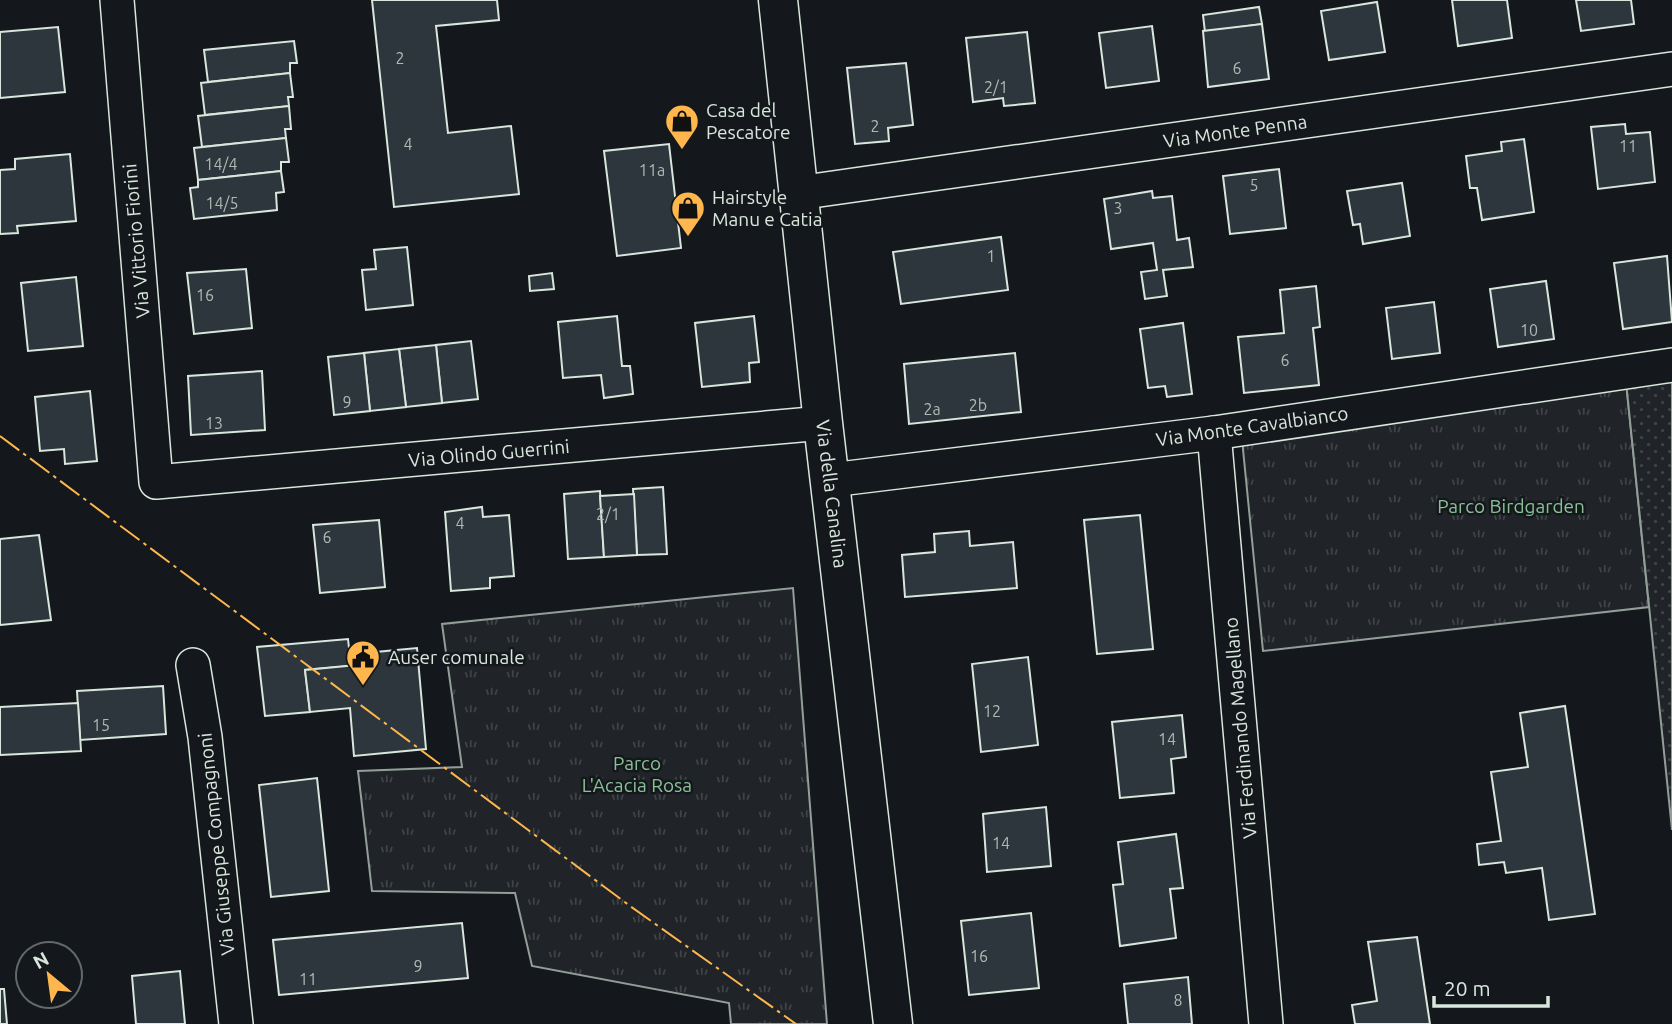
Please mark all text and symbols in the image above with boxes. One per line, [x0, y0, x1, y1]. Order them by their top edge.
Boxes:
house number: 2 [395, 49, 405, 67]
house number: 6 [1232, 59, 1242, 77]
house number: 2/1 [984, 78, 1008, 96]
place label: Casa del Pescatore [706, 99, 790, 143]
shop icon: Casa del Pescatore [663, 102, 701, 151]
street label: Via Monte Penna [1162, 110, 1308, 152]
house number: 2 [870, 117, 880, 135]
house number: 4 [403, 135, 413, 153]
house number: 11 [1619, 137, 1637, 155]
house number: 14/4 [205, 155, 237, 173]
house number: 11a [639, 161, 665, 179]
street label: Via Vittorio Fiorini [118, 163, 154, 319]
house number: 5 [1249, 176, 1259, 194]
place label: Hairstyle Manu e Catia [712, 186, 822, 230]
shop icon: Hairstyle Manu e Catia [669, 189, 707, 238]
house number: 14/5 [206, 194, 238, 212]
house number: 3 [1113, 199, 1123, 217]
house number: 1 [986, 247, 996, 265]
house number: 16 [196, 286, 214, 304]
house number: 10 [1520, 321, 1538, 339]
house number: 6 [1280, 351, 1290, 369]
house number: 9 [342, 393, 352, 411]
house number: 2b [969, 396, 987, 414]
house number: 2a [923, 400, 941, 418]
street label: Via Monte Cavalbianco [1155, 402, 1349, 450]
house number: 13 [205, 414, 223, 432]
street label: Via della Canalina [812, 419, 852, 569]
street label: Via Olindo Guerrini [408, 435, 570, 471]
park label: Parco Birdgarden [1437, 495, 1585, 517]
house number: 2/1 [596, 505, 620, 523]
house number: 4 [455, 514, 465, 532]
house number: 6 [322, 528, 332, 546]
street label: Via Ferdinando Magellano [1219, 616, 1261, 840]
public building icon: Auser comunale [344, 638, 382, 687]
place label: Auser comunale [388, 646, 525, 668]
house number: 12 [983, 702, 1001, 720]
house number: 15 [92, 716, 110, 734]
house number: 14 [1158, 730, 1176, 748]
street label: Via Giuseppe Compagnoni [193, 732, 239, 956]
park label: Parco L'Acacia Rosa [582, 752, 692, 796]
house number: 14 [992, 834, 1010, 852]
north arrow [14, 940, 84, 1010]
text: N [29, 947, 52, 973]
house number: 16 [970, 947, 988, 965]
house number: 9 [413, 957, 423, 975]
scale bar [1434, 964, 1548, 1008]
house number: 11 [299, 970, 317, 988]
text: 20 m [1444, 976, 1491, 1000]
house number: 8 [1173, 991, 1183, 1009]

